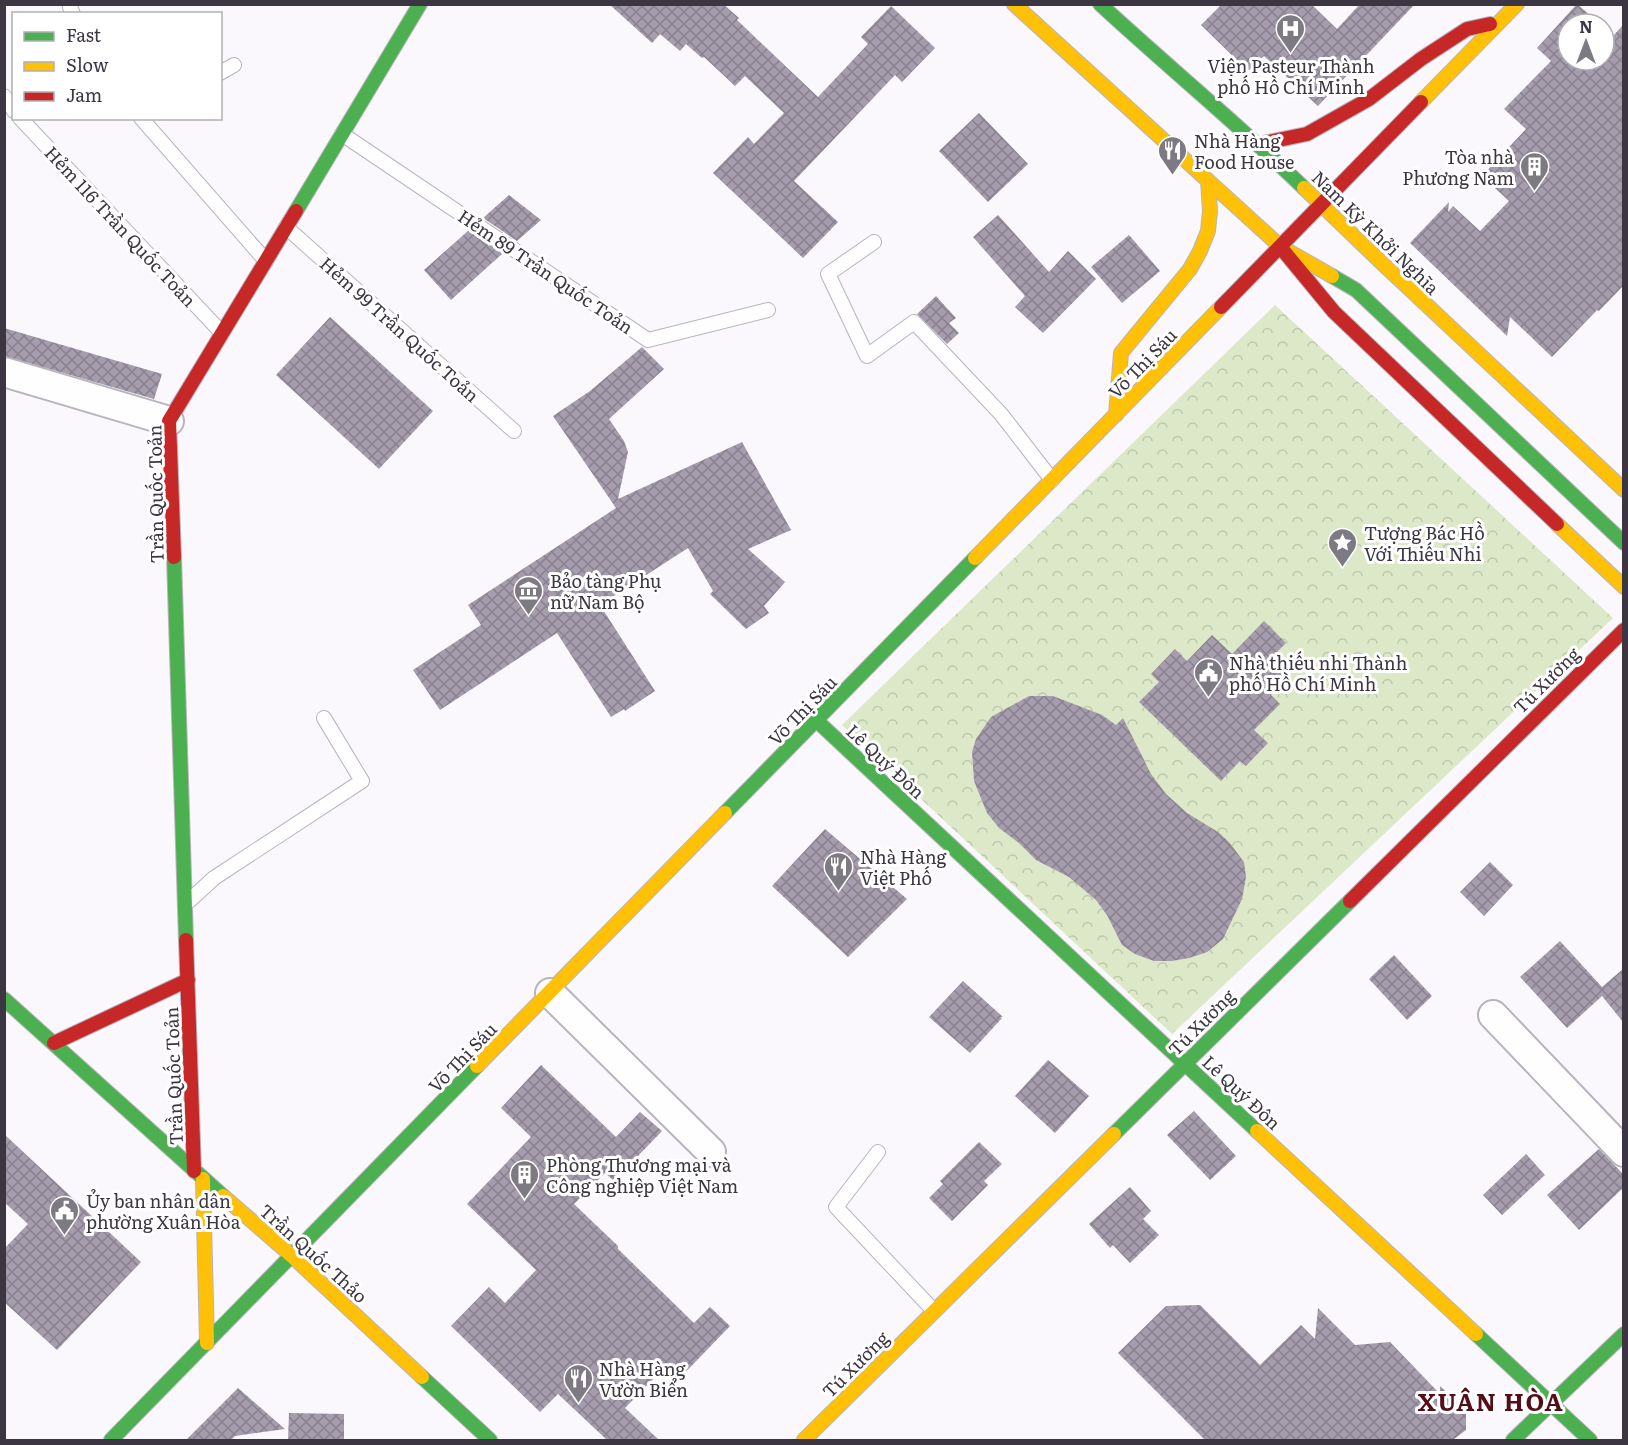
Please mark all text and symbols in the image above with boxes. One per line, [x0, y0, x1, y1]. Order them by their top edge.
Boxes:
legend [12, 12, 222, 120]
hospital icon: Viện Pasteur Thành phố Hồ Chí Minh [1275, 12, 1307, 54]
north arrow [1556, 12, 1616, 72]
text: N [1579, 14, 1593, 38]
text: Fast [66, 21, 102, 48]
text: Slow [66, 51, 109, 78]
place label: Viện Pasteur Thành phố Hồ Chí Minh [1207, 52, 1375, 100]
text: Jam [66, 81, 102, 108]
place label: Nhà Hàng Food House [1194, 127, 1294, 175]
restaurant icon: Nhà Hàng Food House [1157, 134, 1189, 176]
street label: Hẻm 116 Trần Quốc Toản [39, 139, 203, 313]
place label: Tòa nhà Phương Nam [1402, 143, 1514, 191]
building icon: Tòa nhà Phương Nam [1519, 150, 1551, 192]
street label: Nam Kỳ Khởi Nghĩa [1306, 164, 1446, 300]
street label: Hẻm 89 Trần Quốc Toản [453, 202, 639, 340]
street label: Hẻm 99 Trần Quốc Toản [314, 250, 486, 408]
street label: Võ Thị Sáu [1101, 322, 1183, 404]
street label: Trần Quốc Toản [140, 424, 170, 564]
place label: Tượng Bác Hồ Với Thiếu Nhi [1364, 519, 1485, 567]
place icon: Tượng Bác Hồ Với Thiếu Nhi [1327, 526, 1359, 568]
place label: Bảo tàng Phụ nữ Nam Bộ [550, 567, 662, 615]
museum icon: Bảo tàng Phụ nữ Nam Bộ [513, 574, 545, 616]
street label: Tú Xương [1506, 640, 1586, 720]
place label: Nhà thiếu nhi Thành phố Hồ Chí Minh [1229, 649, 1408, 697]
public building icon: Nhà thiếu nhi Thành phố Hồ Chí Minh [1192, 656, 1224, 698]
street label: Võ Thị Sáu [761, 669, 843, 751]
street label: Lê Quý Đôn [841, 717, 931, 805]
place label: Nhà Hàng Việt Phố [860, 843, 948, 891]
restaurant icon: Nhà Hàng Việt Phố [823, 850, 855, 892]
street label: Tú Xương [1161, 982, 1241, 1062]
street label: Trần Quốc Toản [157, 1006, 189, 1146]
street label: Võ Thị Sáu [421, 1016, 503, 1098]
street label: Lê Quý Đôn [1197, 1048, 1287, 1136]
place label: Phòng Thương mại và Công nghiệp Việt Nam [546, 1151, 738, 1199]
building icon: Phòng Thương mại và Công nghiệp Việt Nam [509, 1158, 541, 1200]
place label: Ủy ban nhân dân phường Xuân Hòa [86, 1187, 241, 1235]
public building icon: Ủy ban nhân dân phường Xuân Hòa [49, 1194, 81, 1236]
street label: Trần Quốc Thảo [254, 1197, 374, 1309]
street label: Tú Xương [815, 1324, 895, 1404]
place label: Nhà Hàng Vườn Biển [599, 1355, 688, 1403]
restaurant icon: Nhà Hàng Vườn Biển [562, 1362, 594, 1404]
district label: XUÂN HÒA [1418, 1383, 1564, 1418]

